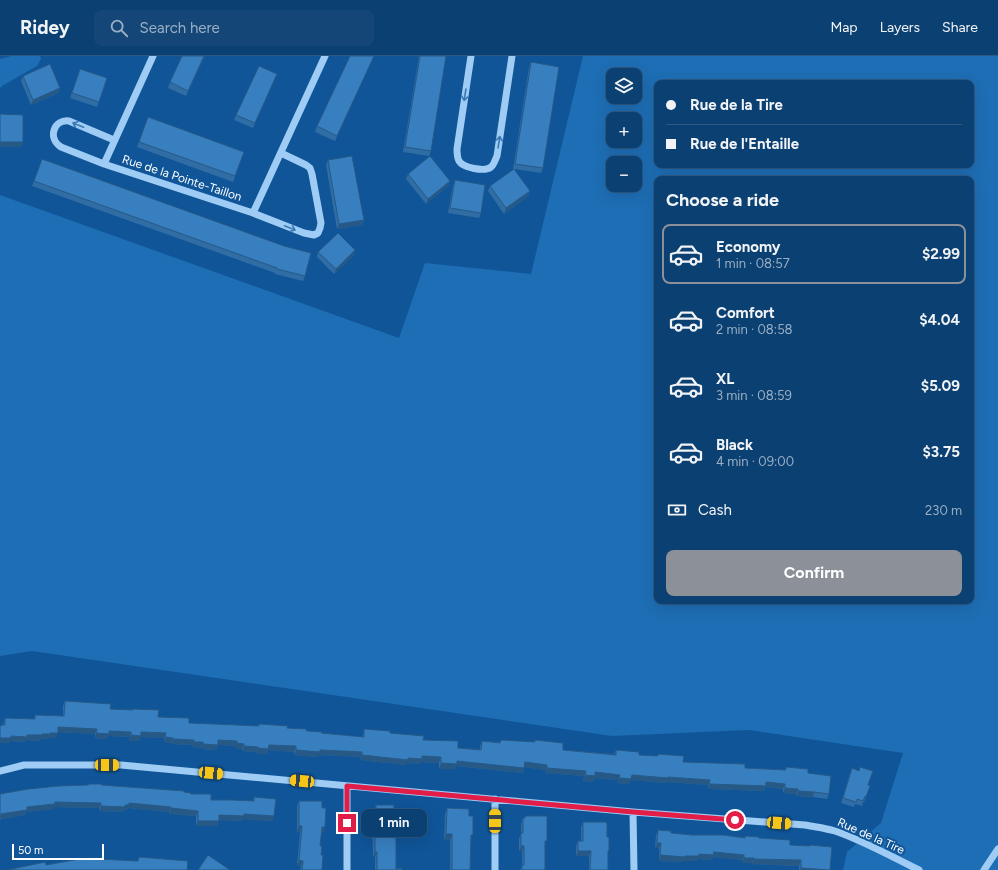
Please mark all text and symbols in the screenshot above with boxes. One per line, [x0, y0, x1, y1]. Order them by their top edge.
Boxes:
search box [94, 10, 374, 46]
text: Ridey [20, 16, 70, 39]
icon: search [108, 17, 130, 39]
text: Search here [140, 19, 220, 37]
text: Map [830, 19, 858, 36]
text: Layers [880, 19, 920, 36]
text: Share [942, 19, 978, 36]
map controls [606, 68, 642, 192]
button: layers [606, 68, 642, 104]
one-way arrow [461, 88, 469, 101]
text: Rue de la Tire [690, 96, 783, 114]
button: + [606, 112, 642, 148]
one-way arrow [73, 121, 85, 128]
text: Rue de l'Entaille [690, 135, 799, 153]
one-way arrow [495, 136, 503, 149]
street label: Rue de la Pointe-Taillon [120, 152, 244, 204]
button: − [606, 156, 642, 192]
text: Choose a ride [666, 189, 779, 211]
one-way arrow [283, 224, 295, 232]
icon: car [668, 236, 704, 272]
text: Economy [716, 238, 781, 256]
text: $2.99 [922, 245, 960, 263]
text: 1 min · 08:57 [716, 256, 790, 271]
icon: car [668, 302, 704, 338]
text: Comfort [716, 304, 775, 322]
text: $4.04 [919, 311, 960, 329]
text: 2 min · 08:58 [716, 322, 793, 337]
icon: car [668, 368, 704, 404]
text: XL [716, 370, 734, 388]
text: $5.09 [921, 377, 960, 395]
text: 3 min · 08:59 [716, 388, 792, 403]
icon: car [668, 434, 704, 470]
text: Black [716, 436, 753, 454]
text: $3.75 [923, 443, 960, 461]
text: 4 min · 09:00 [716, 454, 794, 469]
icon: cash [666, 499, 688, 521]
text: Cash [698, 501, 732, 519]
text: 230 m [925, 503, 962, 518]
button: Confirm [666, 550, 962, 596]
car [95, 759, 119, 771]
car [199, 766, 223, 780]
car [290, 774, 314, 788]
callout: 1 min [361, 809, 427, 837]
car [489, 809, 501, 833]
route start [726, 811, 744, 829]
route end [338, 814, 356, 832]
text: 1 min [379, 815, 409, 830]
street label: Rue de la Tire [835, 815, 907, 857]
car [767, 816, 791, 830]
scale bar [12, 842, 104, 861]
text: 50 m [18, 844, 43, 857]

